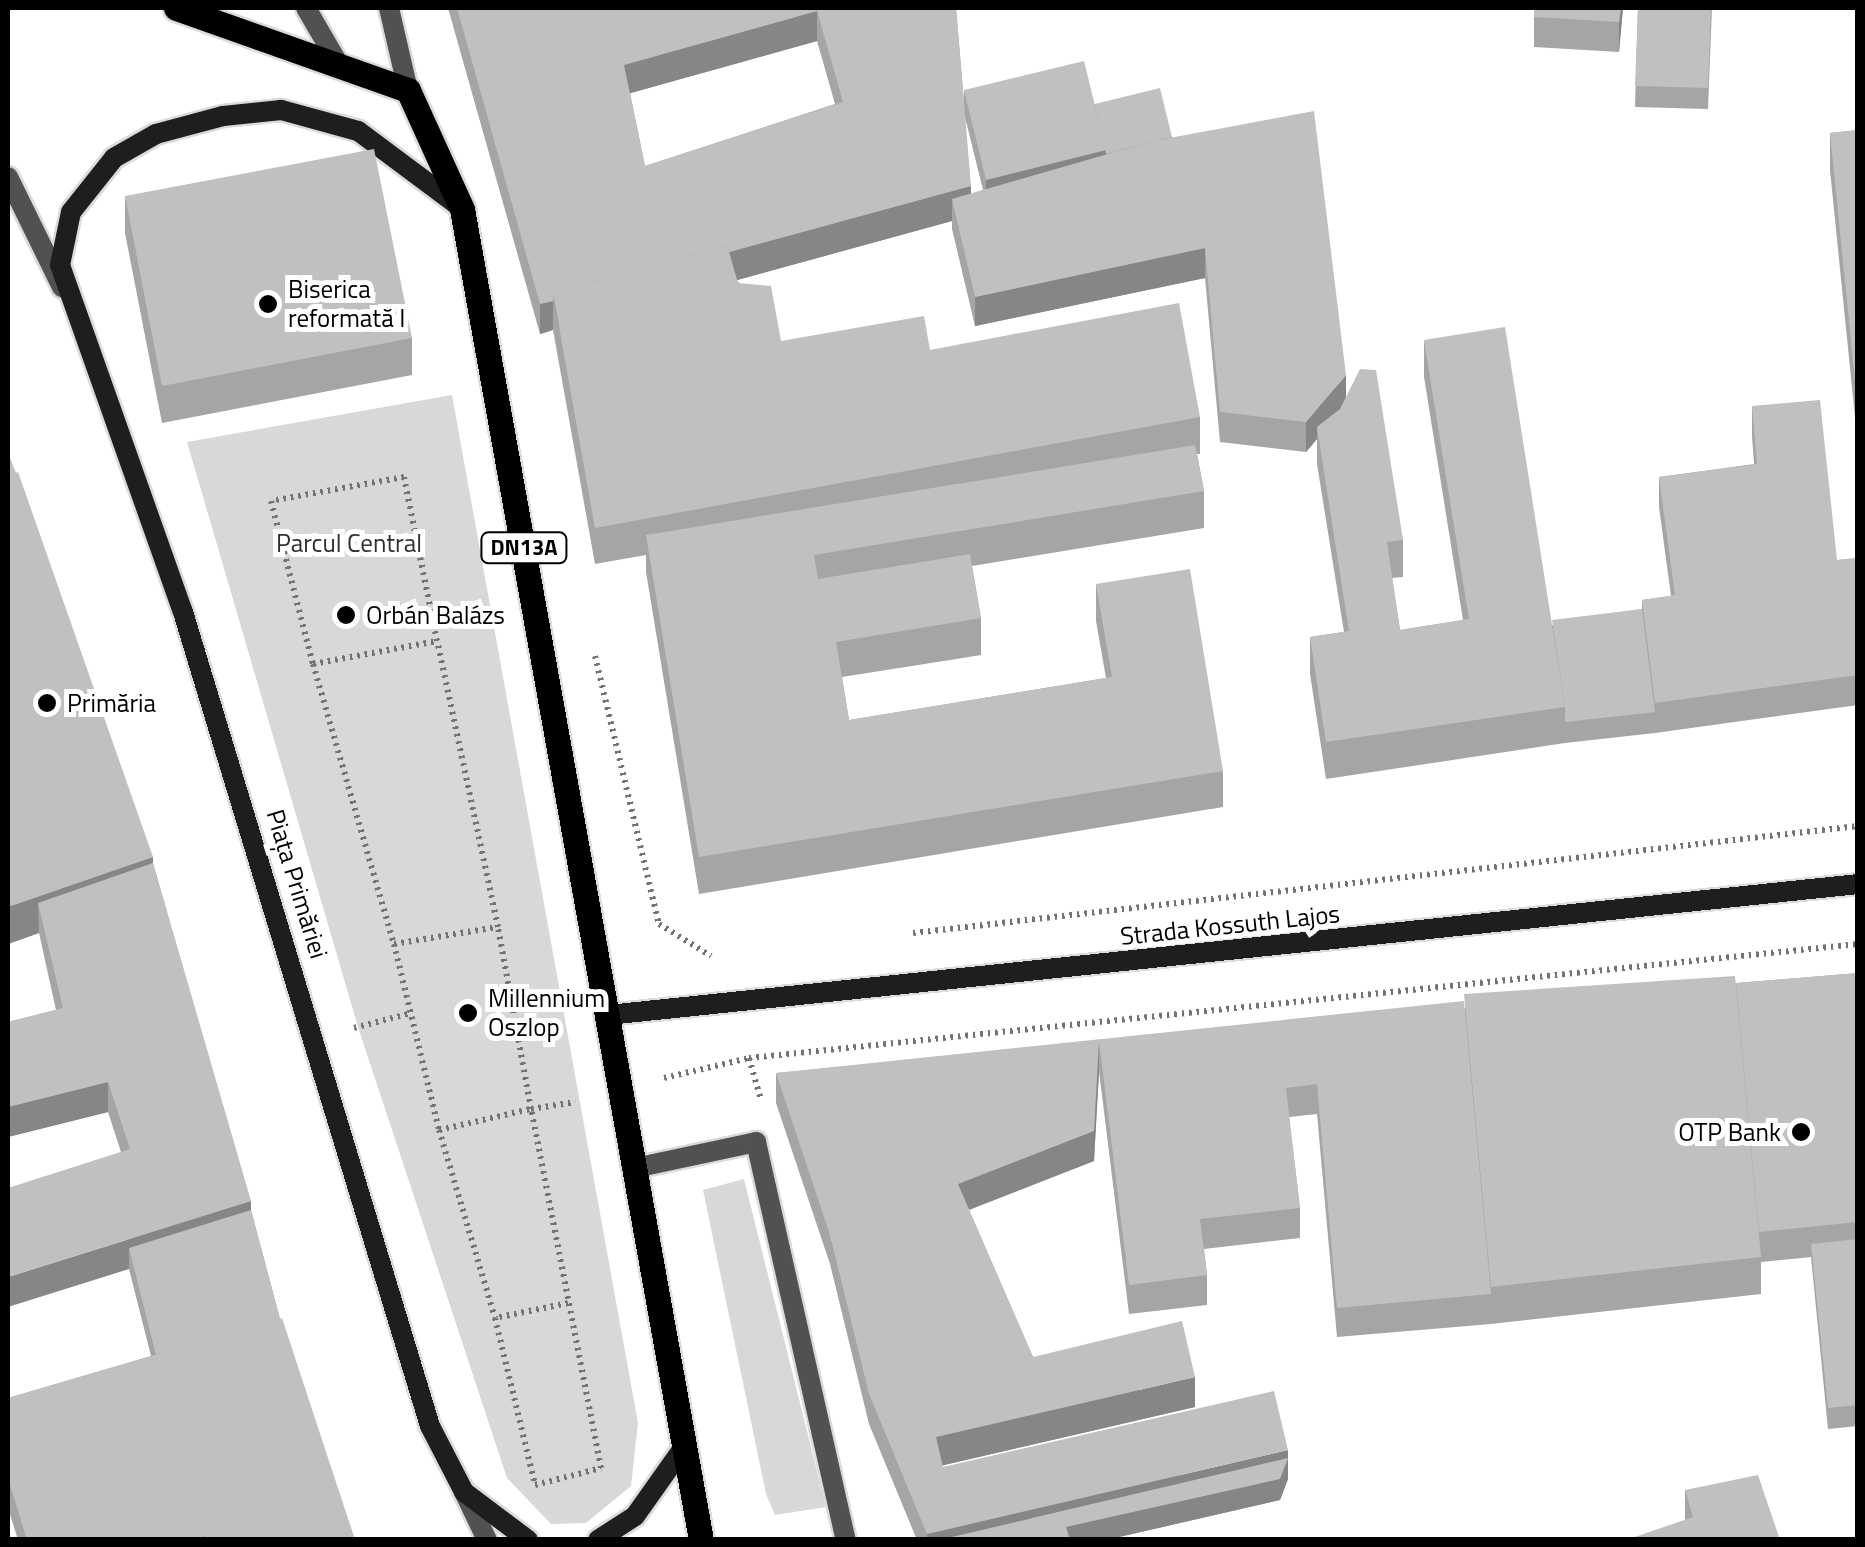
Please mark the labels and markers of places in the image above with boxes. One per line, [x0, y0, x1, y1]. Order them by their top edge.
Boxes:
place label: Biserica reformată I [288, 275, 405, 334]
marker: Biserica reformată I [257, 293, 279, 315]
place label: Orbán Balázs [366, 600, 505, 630]
marker: Orbán Balázs [335, 604, 357, 626]
place label: Primăria [67, 688, 156, 718]
marker: Primăria [36, 692, 58, 714]
place label: Millennium Oszlop [488, 984, 605, 1043]
marker: Millennium Oszlop [457, 1002, 479, 1024]
place label: OTP Bank [1678, 1117, 1781, 1147]
marker: OTP Bank [1790, 1121, 1812, 1143]

